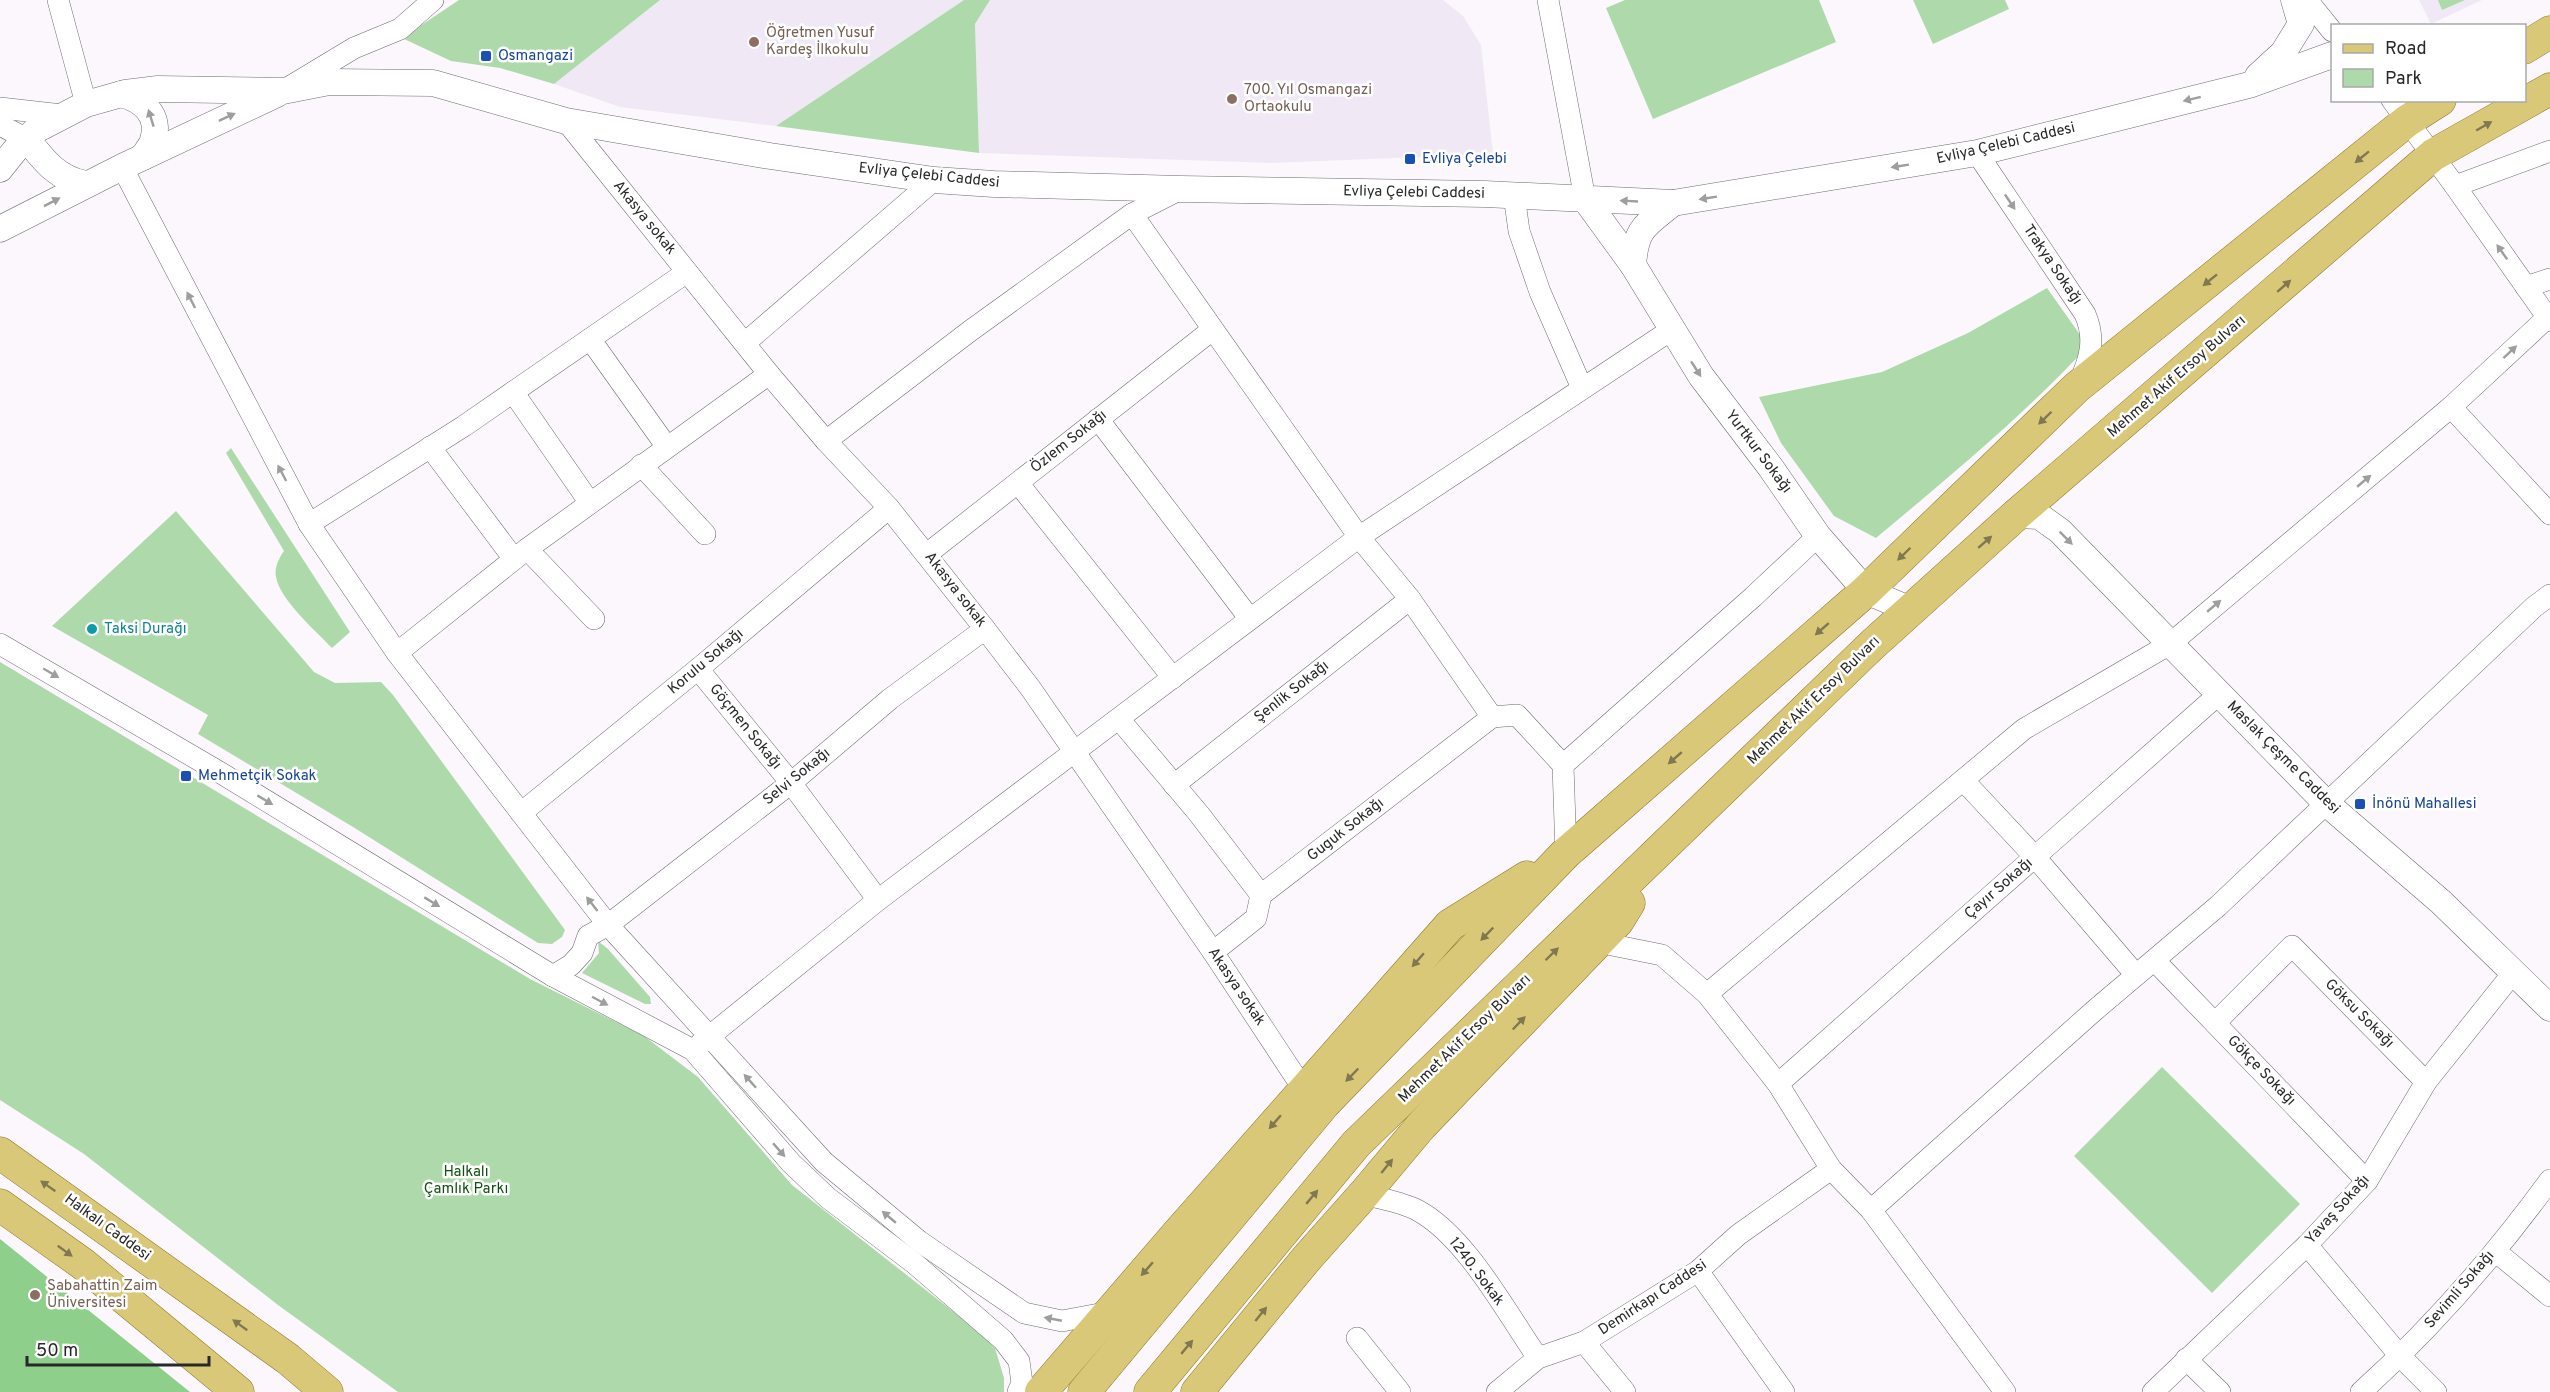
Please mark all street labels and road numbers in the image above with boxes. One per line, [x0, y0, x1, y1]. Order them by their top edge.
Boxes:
street label: Evliya Çelebi Caddesi [1935, 119, 2077, 169]
street label: Evliya Çelebi Caddesi [858, 159, 1000, 193]
street label: Akasya sokak [608, 177, 680, 259]
street label: Evliya Çelebi Caddesi [1343, 182, 1485, 204]
street label: Trakya Sokağı [2018, 221, 2086, 309]
street label: Mehmet Akif Ersoy Bulvarı [2104, 312, 2250, 442]
street label: Özlem Sokağı [1026, 405, 1111, 478]
street label: Yurtkur Sokağı [1721, 407, 1795, 497]
street label: Akasya sokak [920, 549, 990, 631]
street label: Korulu Sokağı [664, 625, 748, 699]
street label: Mehmet Akif Ersoy Bulvarı [1744, 633, 1884, 769]
street label: Şenlik Sokağı [1251, 657, 1333, 727]
street label: Göçmen Sokağı [705, 680, 785, 774]
street label: Maslak Çeşme Caddesi [2222, 697, 2344, 819]
street label: Selvi Sokağı [760, 744, 834, 810]
street label: Guguk Sokağı [1304, 794, 1388, 866]
street label: Çayır Sokağı [1961, 854, 2037, 924]
street label: Akasya sokak [1203, 944, 1269, 1030]
street label: Mehmet Akif Ersoy Bulvarı [1395, 971, 1535, 1107]
street label: Göksu Sokağı [2320, 975, 2398, 1053]
street label: Gökçe Sokağı [2223, 1032, 2299, 1110]
street label: Yavaş Sokağı [2302, 1171, 2374, 1249]
street label: Halkalı Caddesi [60, 1190, 154, 1266]
street label: 1240. Sokak [1444, 1234, 1508, 1310]
street label: Sevimli Sokağı [2421, 1247, 2499, 1333]
street label: Demirkapı Caddesi [1595, 1256, 1711, 1340]

